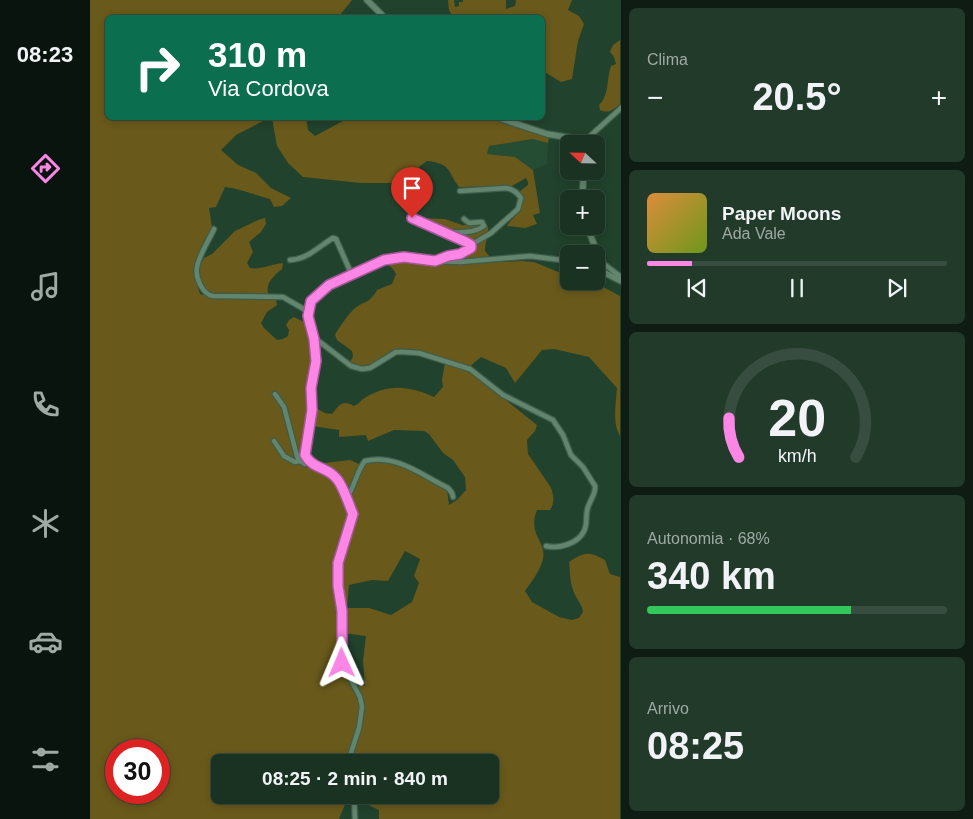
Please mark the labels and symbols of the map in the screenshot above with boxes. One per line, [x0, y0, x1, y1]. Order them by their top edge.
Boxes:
north arrow [560, 135, 605, 180]
pin [391, 167, 433, 218]
position arrow [315, 636, 367, 688]
speed limit sign: 30 [105, 739, 170, 804]

